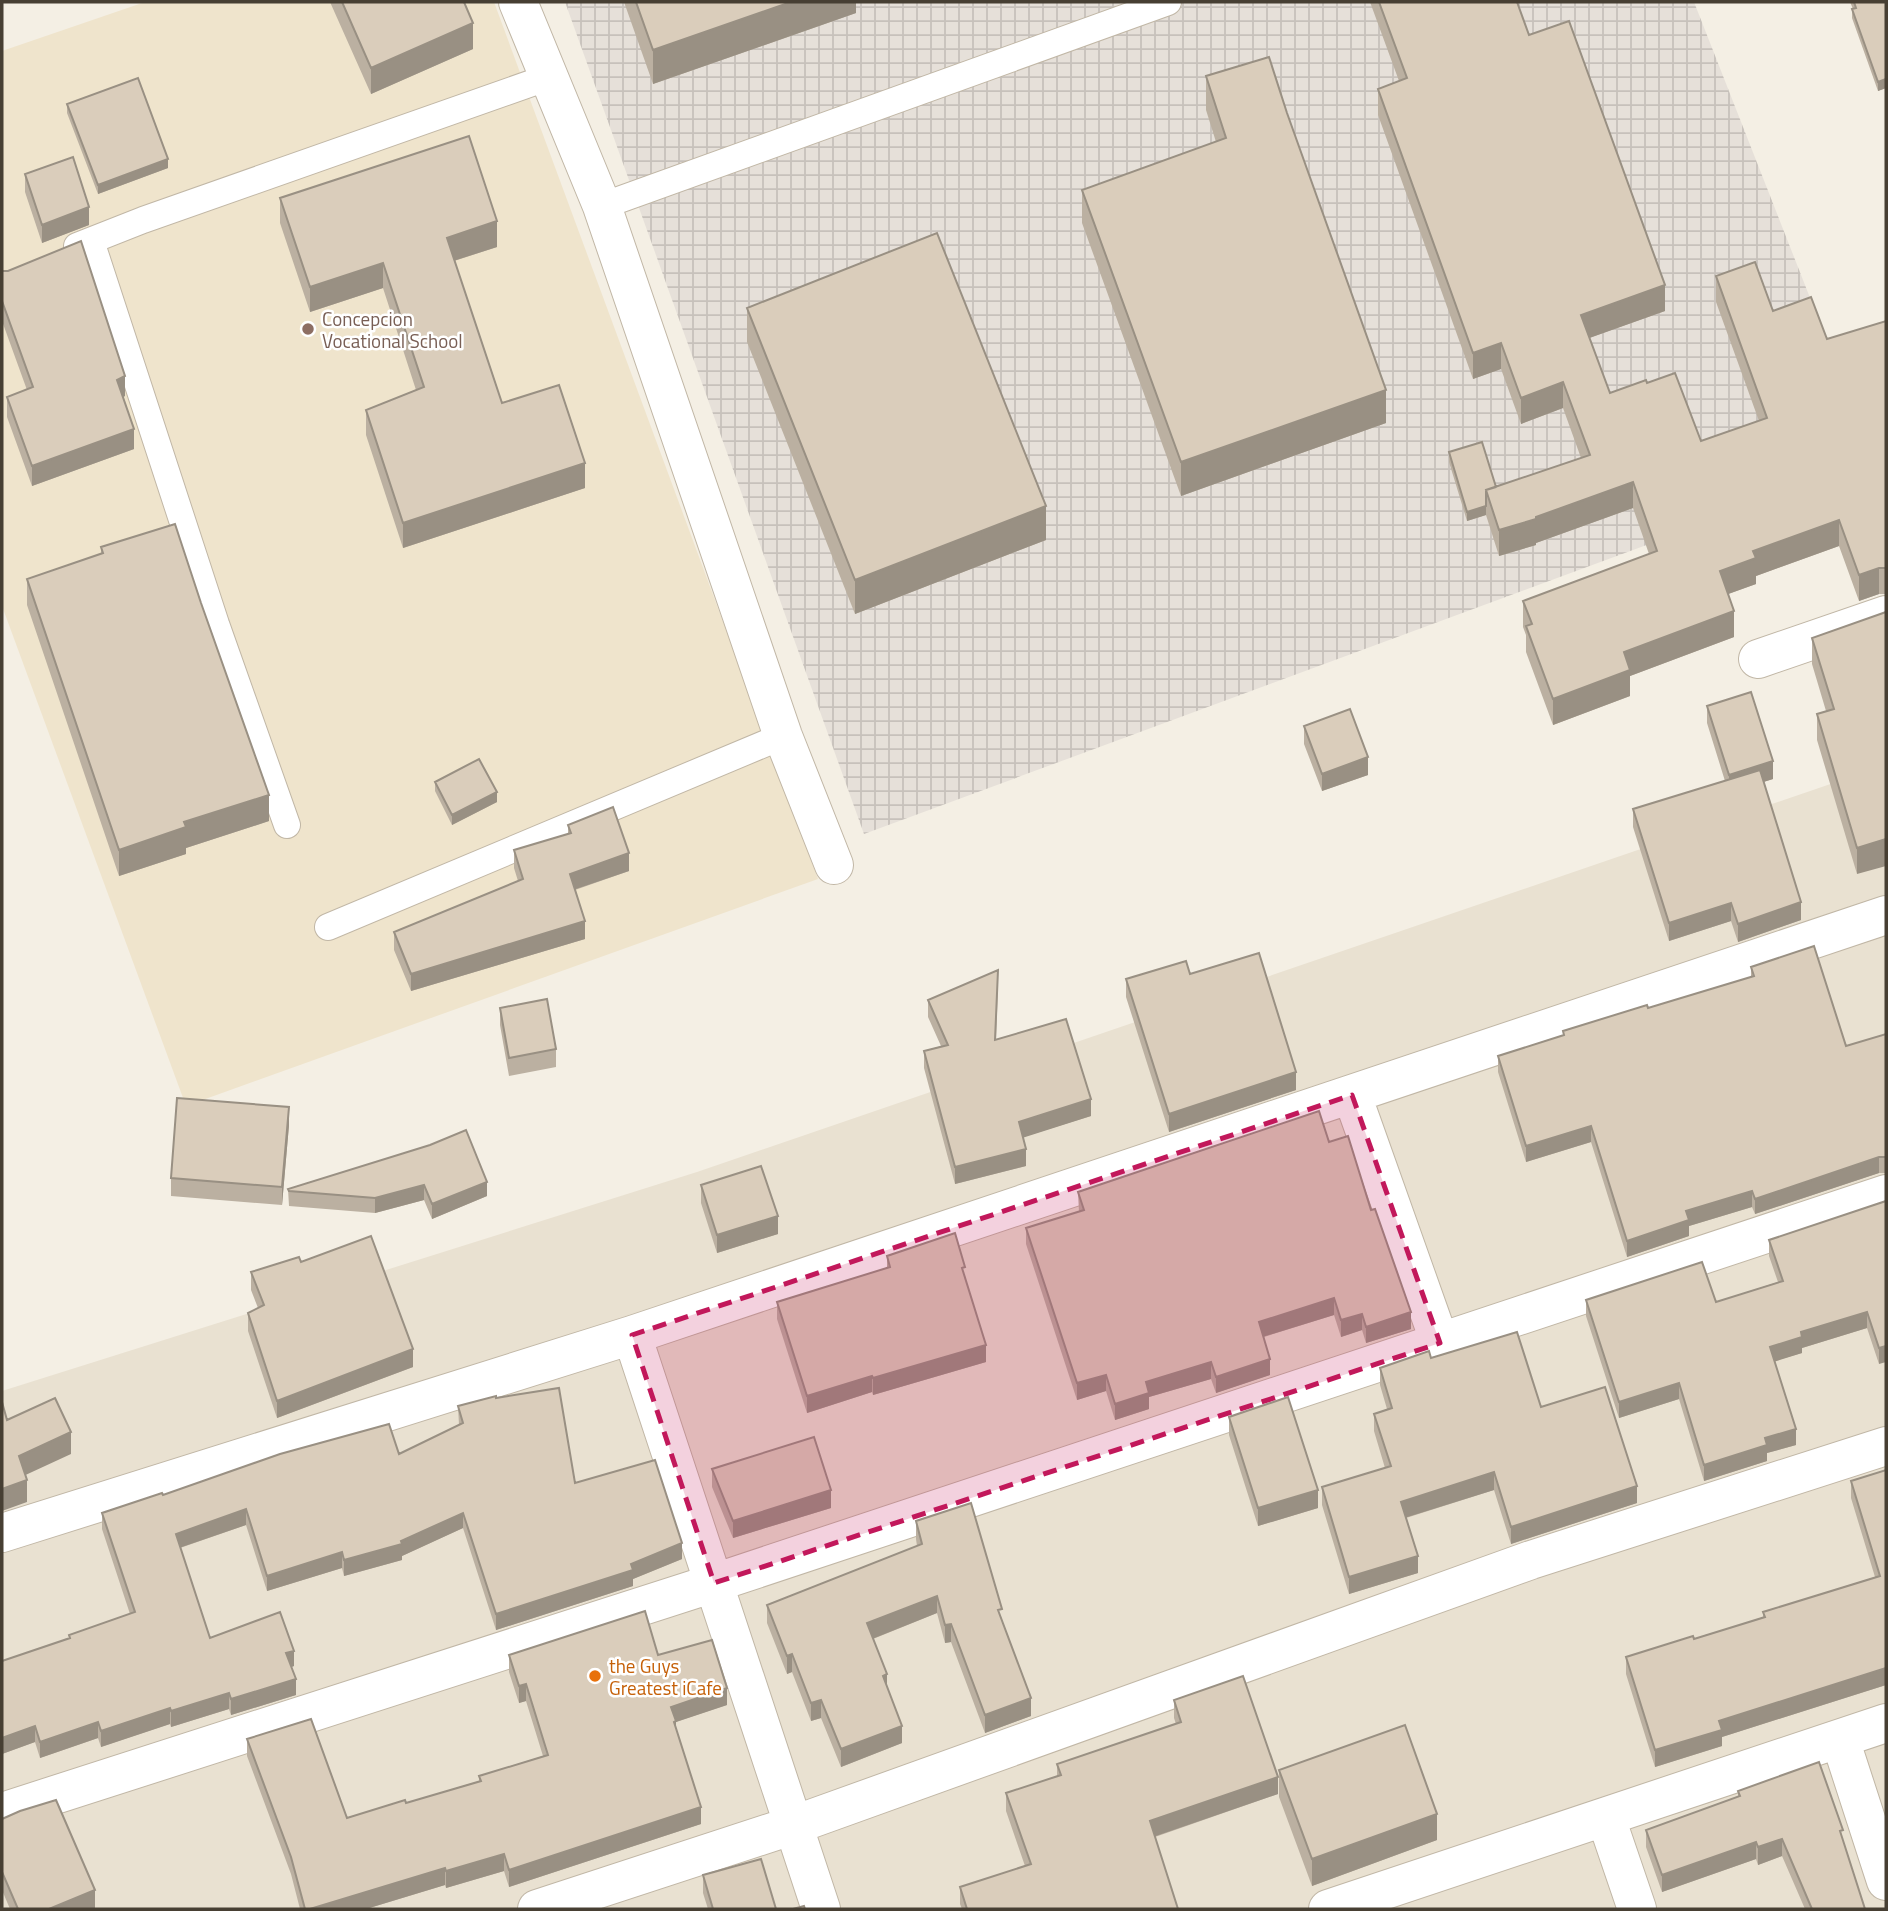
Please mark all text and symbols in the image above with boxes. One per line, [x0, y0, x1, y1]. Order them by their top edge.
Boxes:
place label: Concepcion Vocational School [322, 304, 463, 355]
marker: Concepcion Vocational School [300, 321, 316, 337]
place label: the Guys Greatest iCafe [609, 1651, 722, 1702]
marker: the Guys Greatest iCafe [587, 1668, 603, 1684]

